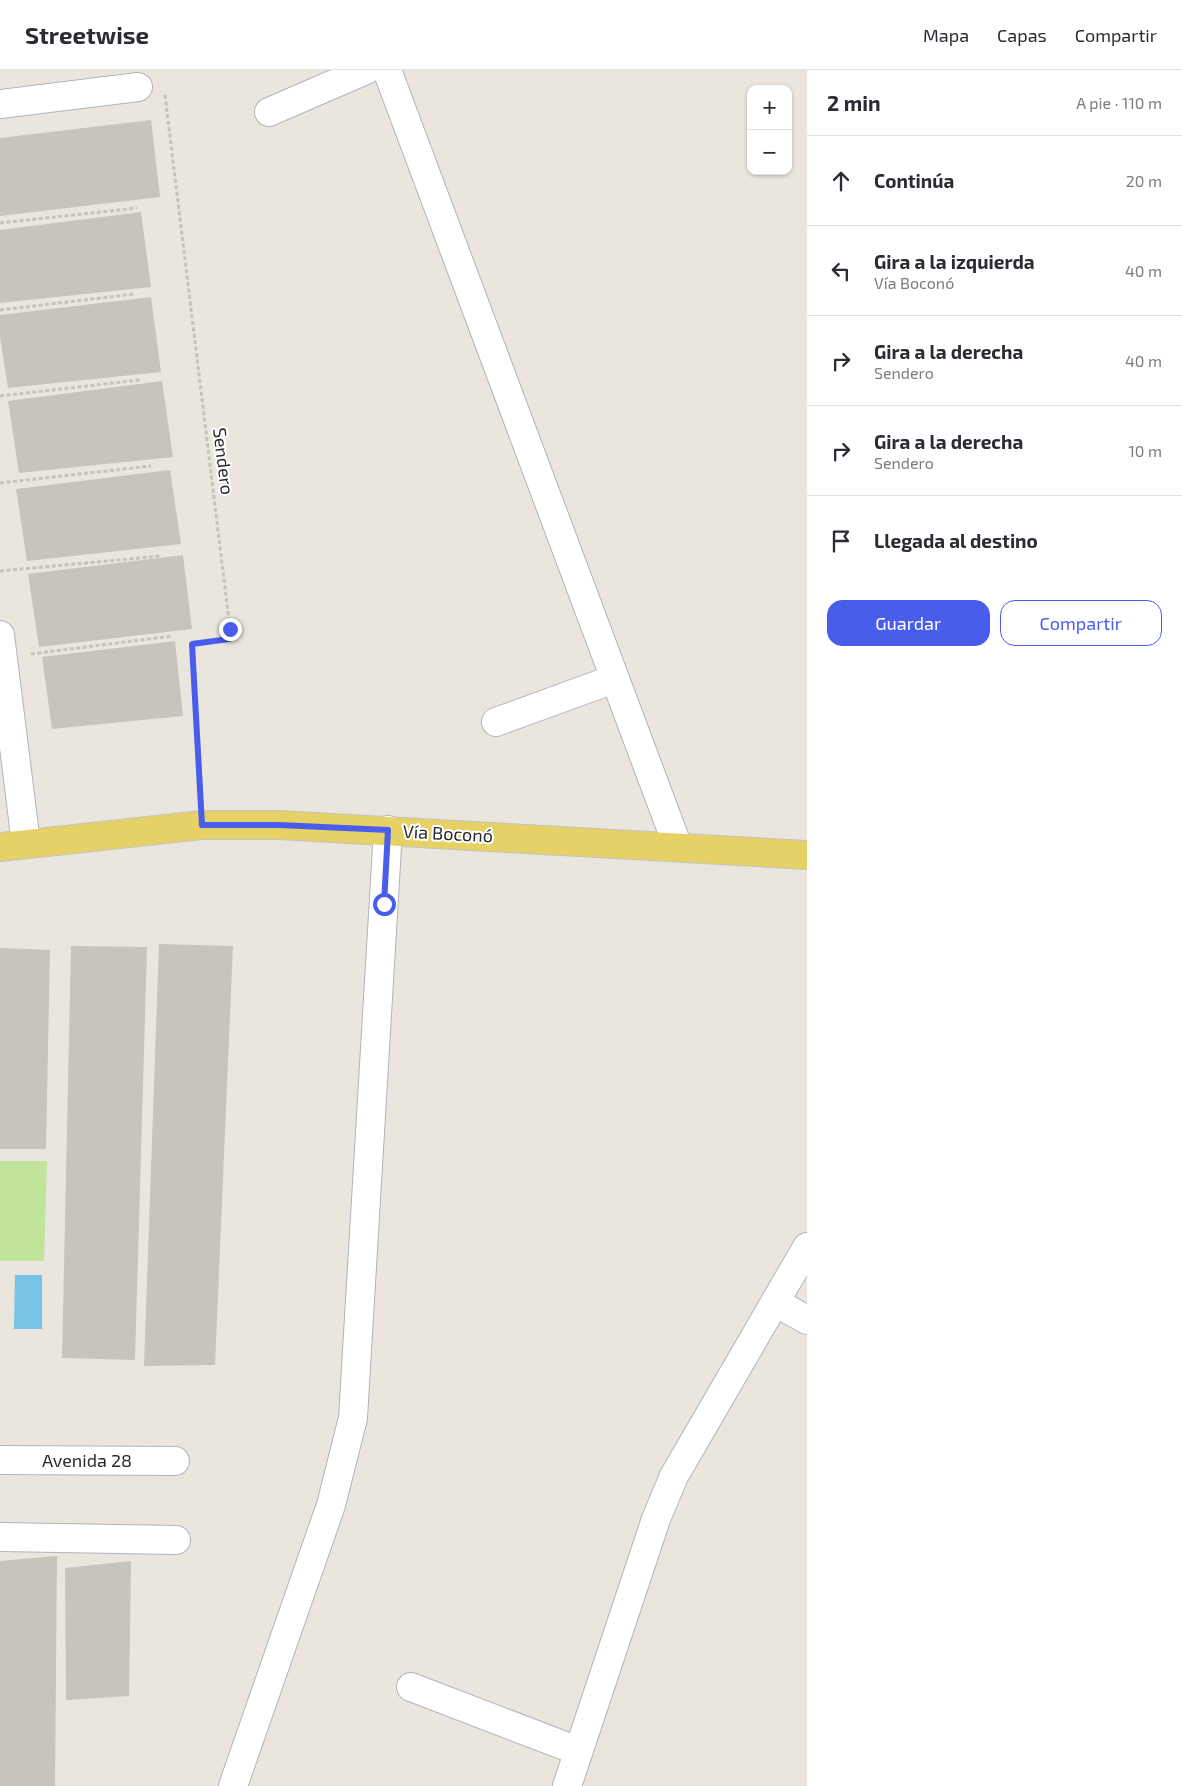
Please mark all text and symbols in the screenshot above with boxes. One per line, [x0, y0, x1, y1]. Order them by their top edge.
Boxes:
text: Streetwise [25, 20, 149, 49]
text: Mapa [923, 24, 969, 46]
text: Capas [997, 24, 1047, 46]
text: Compartir [1075, 24, 1157, 46]
map controls [747, 85, 792, 175]
button: + [747, 85, 792, 130]
text: 2 min [827, 90, 881, 115]
text: A pie · 110 m [1076, 93, 1162, 112]
button: − [747, 130, 792, 175]
icon: ahead [827, 167, 855, 195]
text: Continúa [874, 169, 954, 192]
text: 20 m [1126, 171, 1162, 190]
text: Gira a la izquierda [874, 250, 1035, 273]
icon: left [827, 257, 855, 285]
text: 40 m [1125, 261, 1162, 280]
text: Vía Boconó [874, 273, 954, 292]
text: Gira a la derecha [874, 340, 1023, 363]
icon: right [827, 347, 855, 375]
text: 40 m [1125, 351, 1162, 370]
text: Sendero [874, 363, 934, 382]
street label: Sendero [209, 426, 239, 496]
text: Gira a la derecha [874, 430, 1023, 453]
icon: right [827, 437, 855, 465]
text: 10 m [1128, 441, 1162, 460]
text: Sendero [874, 453, 934, 472]
icon: arrive [827, 527, 855, 555]
text: Llegada al destino [874, 529, 1038, 552]
button: Guardar [827, 600, 990, 646]
button: Compartir [1000, 600, 1162, 646]
route end [219, 618, 242, 641]
street label: Vía Boconó [402, 820, 494, 846]
route start [373, 893, 396, 916]
street label: Avenida 28 [42, 1449, 132, 1471]

